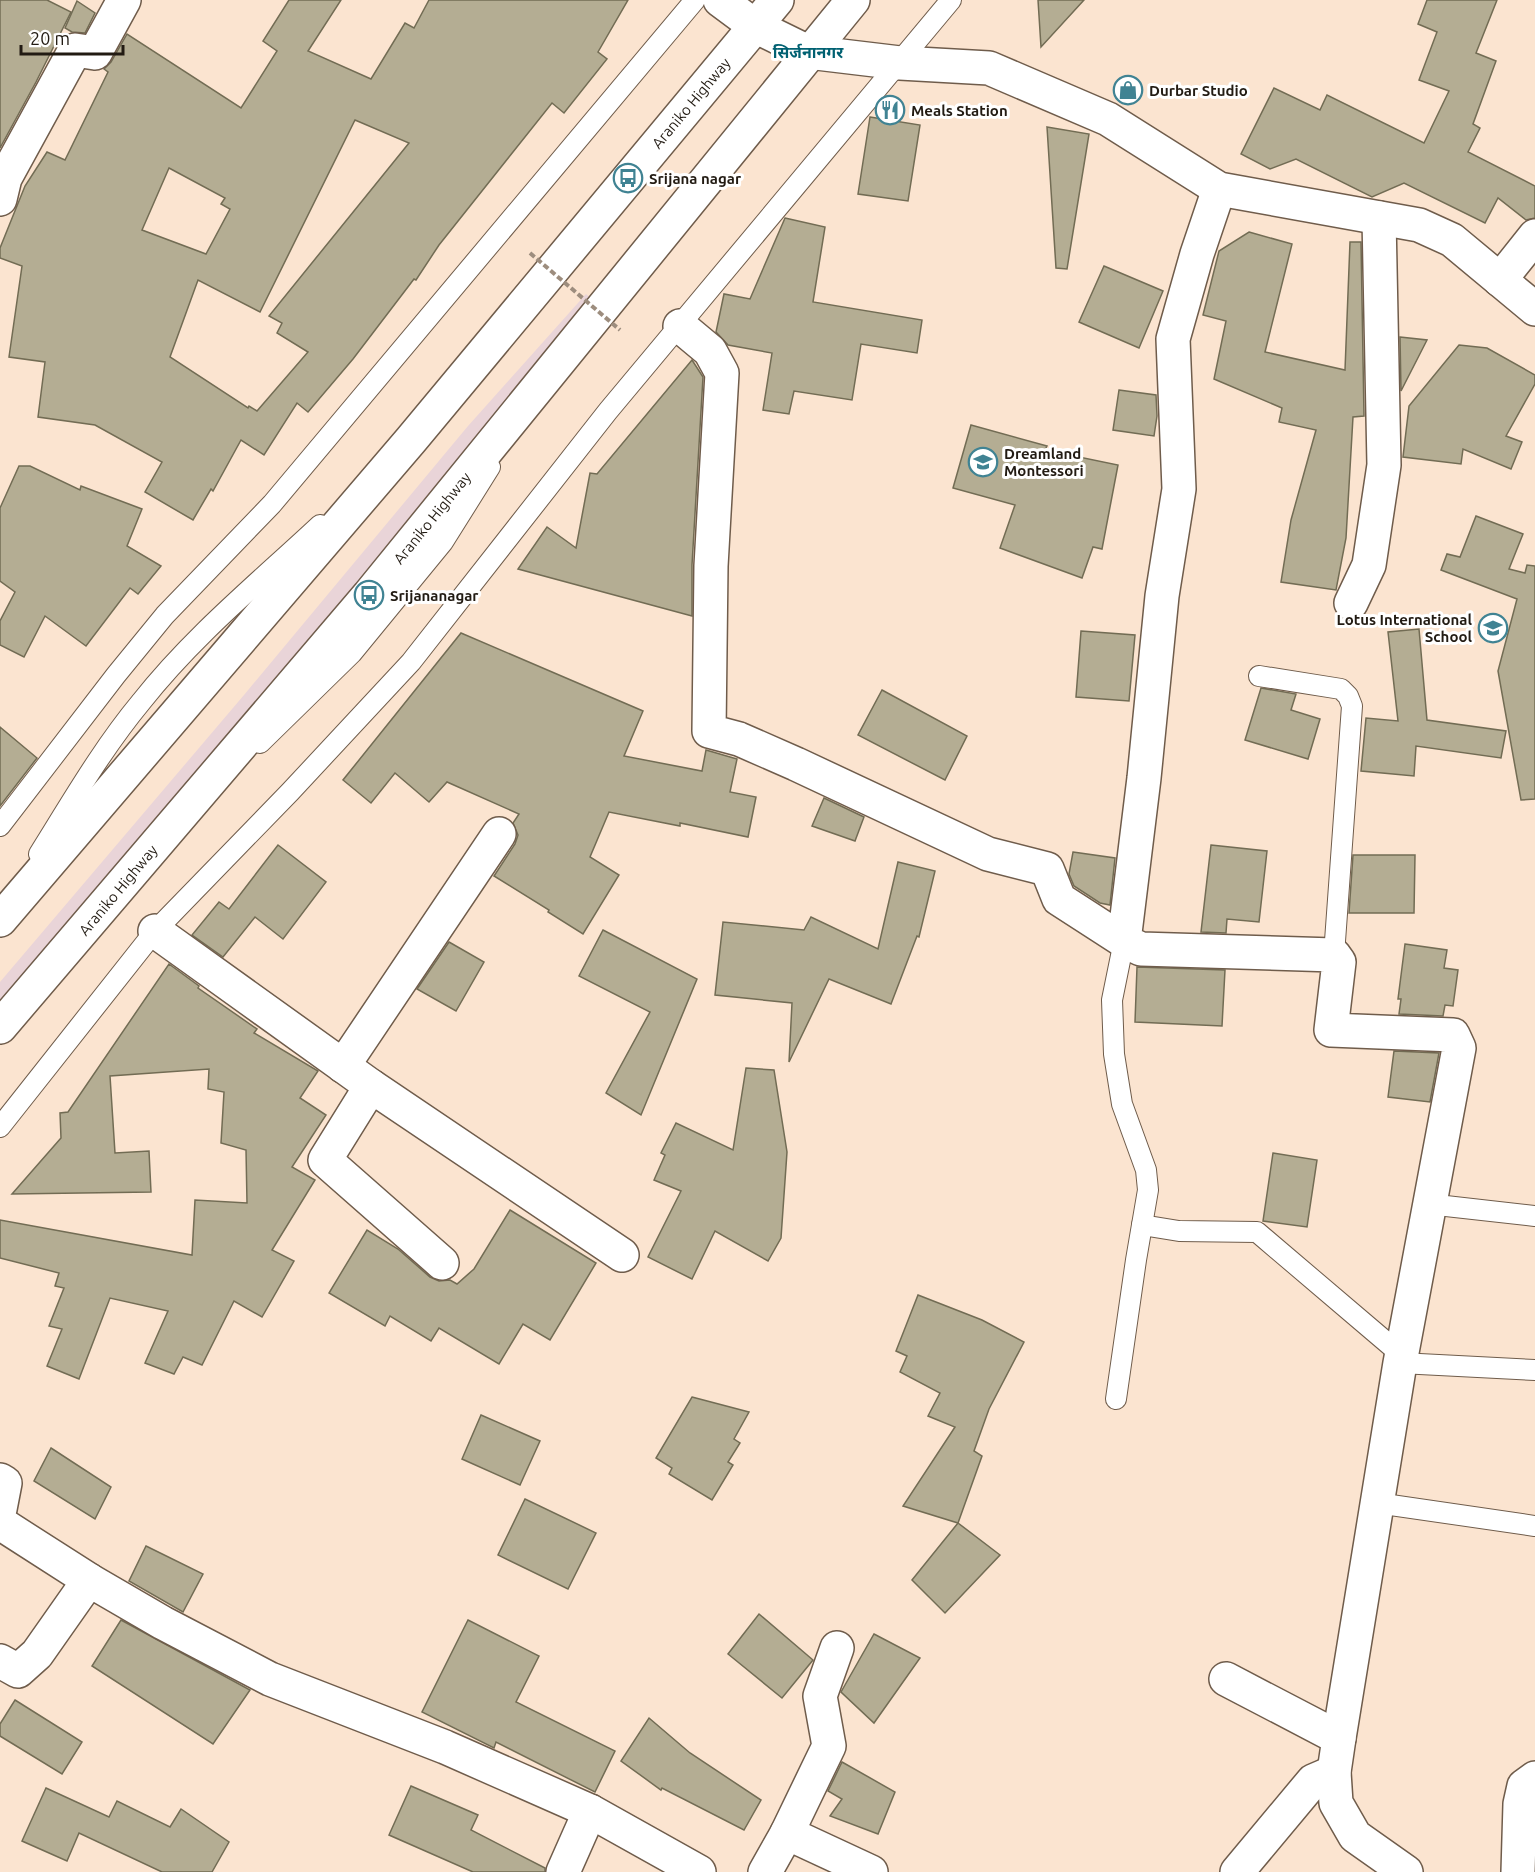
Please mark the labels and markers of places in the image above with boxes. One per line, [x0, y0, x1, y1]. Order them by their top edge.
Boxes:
shop icon: Durbar Studio [1112, 74, 1144, 106]
place label: Durbar Studio [1149, 82, 1248, 99]
restaurant icon: Meals Station [874, 94, 906, 126]
place label: Meals Station [911, 102, 1008, 119]
bus stop icon: Srijana nagar [612, 162, 644, 194]
place label: Srijana nagar [649, 170, 742, 187]
place label: Dreamland Montessori [1004, 445, 1084, 479]
school or university icon: Dreamland Montessori [967, 446, 999, 478]
bus stop icon: Srijananagar [353, 579, 385, 611]
place label: Srijananagar [390, 587, 479, 604]
place label: Lotus International School [1336, 611, 1472, 645]
school or university icon: Lotus International School [1477, 612, 1509, 644]

